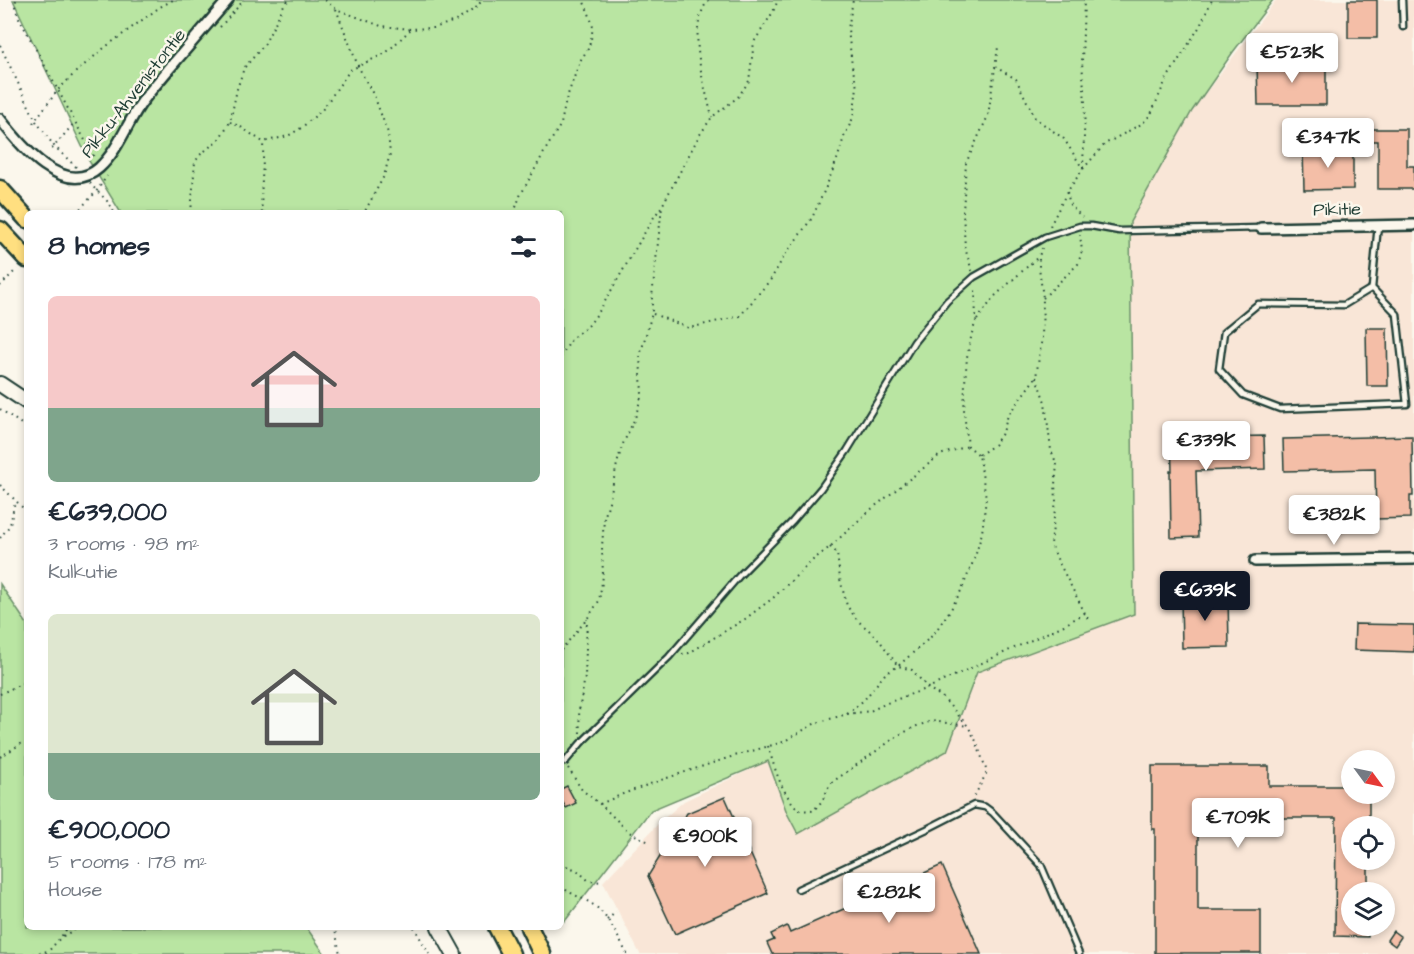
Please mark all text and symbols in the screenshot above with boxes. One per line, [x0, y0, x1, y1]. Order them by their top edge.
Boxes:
street label: Pikku-Ahvenistontie [75, 23, 192, 163]
pin: €523K [1250, 33, 1334, 84]
text: €523K [1260, 38, 1324, 66]
pin: €347K [1286, 118, 1370, 169]
text: €347K [1296, 123, 1360, 151]
street label: Pikitie [1313, 197, 1361, 222]
text: 8 homes [48, 228, 150, 264]
icon: filters [507, 230, 540, 263]
icon: home [240, 335, 348, 443]
pin: €339K [1164, 421, 1248, 472]
text: €339K [1176, 426, 1236, 454]
text: €639,000 [48, 494, 167, 530]
pin: €382K [1292, 495, 1376, 546]
text: €382K [1303, 500, 1365, 528]
text: 3 rooms · 98 m² [48, 530, 200, 558]
text: Kulkutie [48, 558, 118, 586]
pin: €639K [1163, 571, 1247, 622]
text: €639K [1174, 576, 1236, 604]
icon: home [240, 653, 348, 761]
north arrow [1341, 750, 1395, 804]
map controls [1341, 750, 1395, 936]
pin: €709K [1196, 798, 1280, 849]
text: €709K [1206, 803, 1270, 831]
text: €900,000 [48, 812, 170, 848]
button: locate [1341, 816, 1395, 870]
pin: €900K [663, 817, 747, 868]
text: €900K [673, 822, 737, 850]
text: 5 rooms · 178 m² [48, 848, 207, 876]
pin: €282K [847, 873, 931, 924]
text: House [48, 876, 102, 904]
text: €282K [857, 878, 921, 906]
button: layers [1341, 882, 1395, 936]

